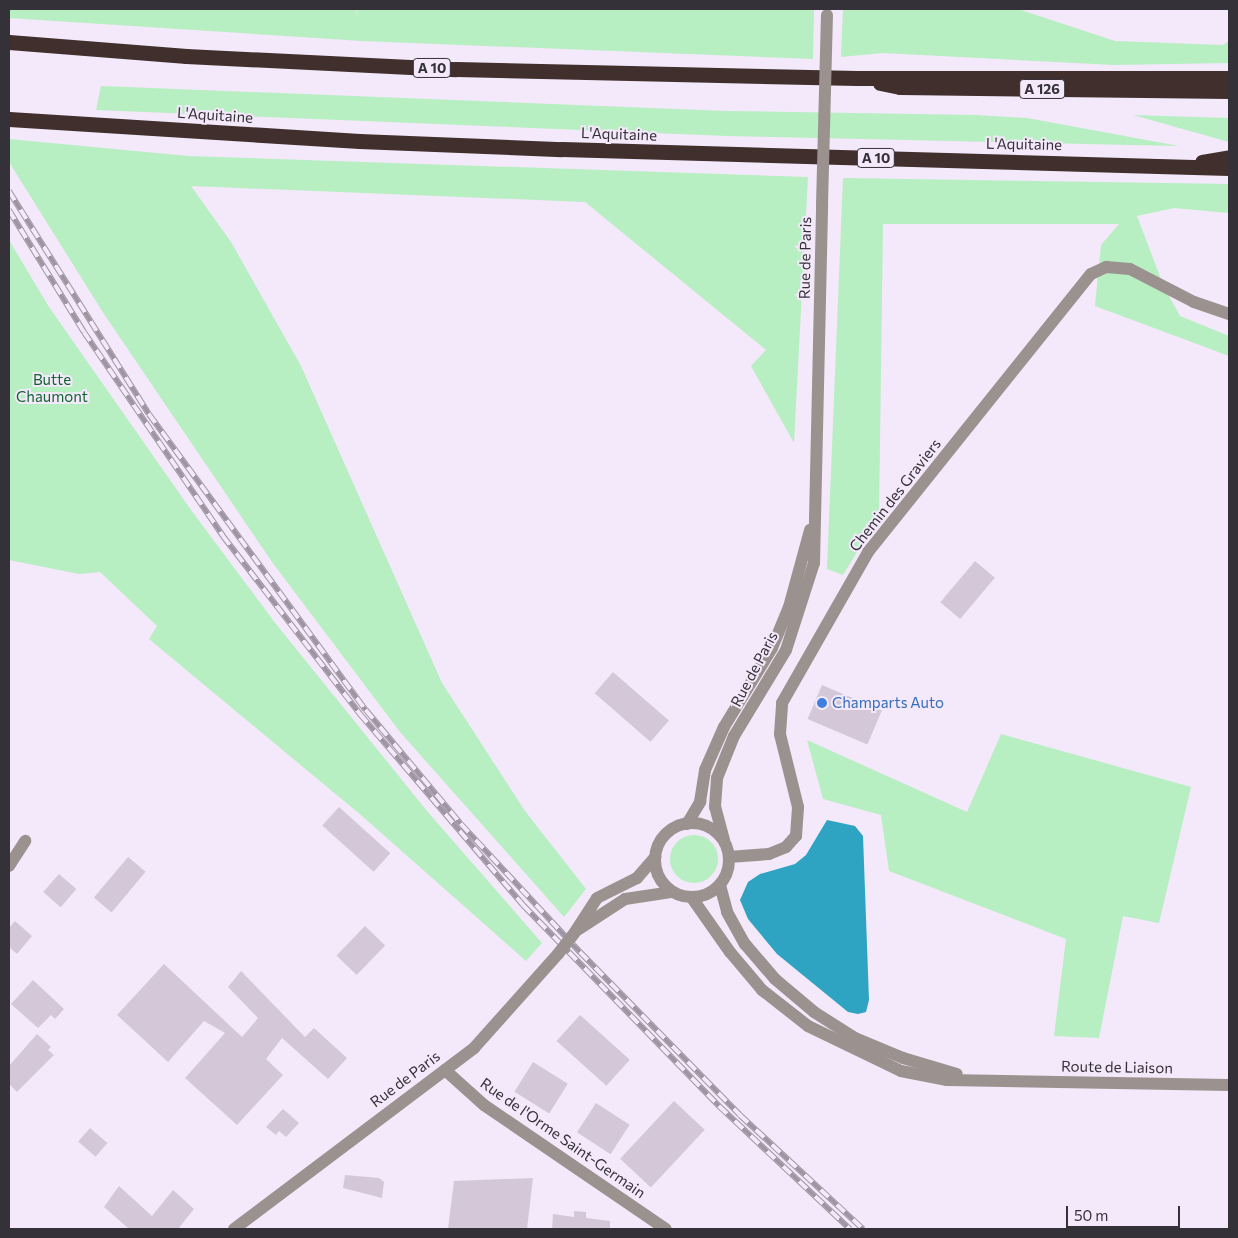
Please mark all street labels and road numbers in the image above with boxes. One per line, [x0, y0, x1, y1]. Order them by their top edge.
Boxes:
road number: A 10 [412, 56, 452, 80]
road number: A 126 [1018, 78, 1066, 100]
street label: L'Aquitaine [176, 103, 254, 127]
street label: L'Aquitaine [581, 124, 657, 144]
street label: L'Aquitaine [986, 134, 1062, 154]
road number: A 10 [856, 146, 896, 170]
street label: Rue de Paris [795, 217, 815, 299]
street label: Chemin des Graviers [845, 435, 945, 555]
street label: Rue de Paris [727, 628, 781, 710]
street label: Rue de Paris [367, 1047, 443, 1111]
street label: Route de Liaison [1061, 1057, 1173, 1077]
street label: Rue de l'Orme Saint-Germain [477, 1074, 649, 1202]

